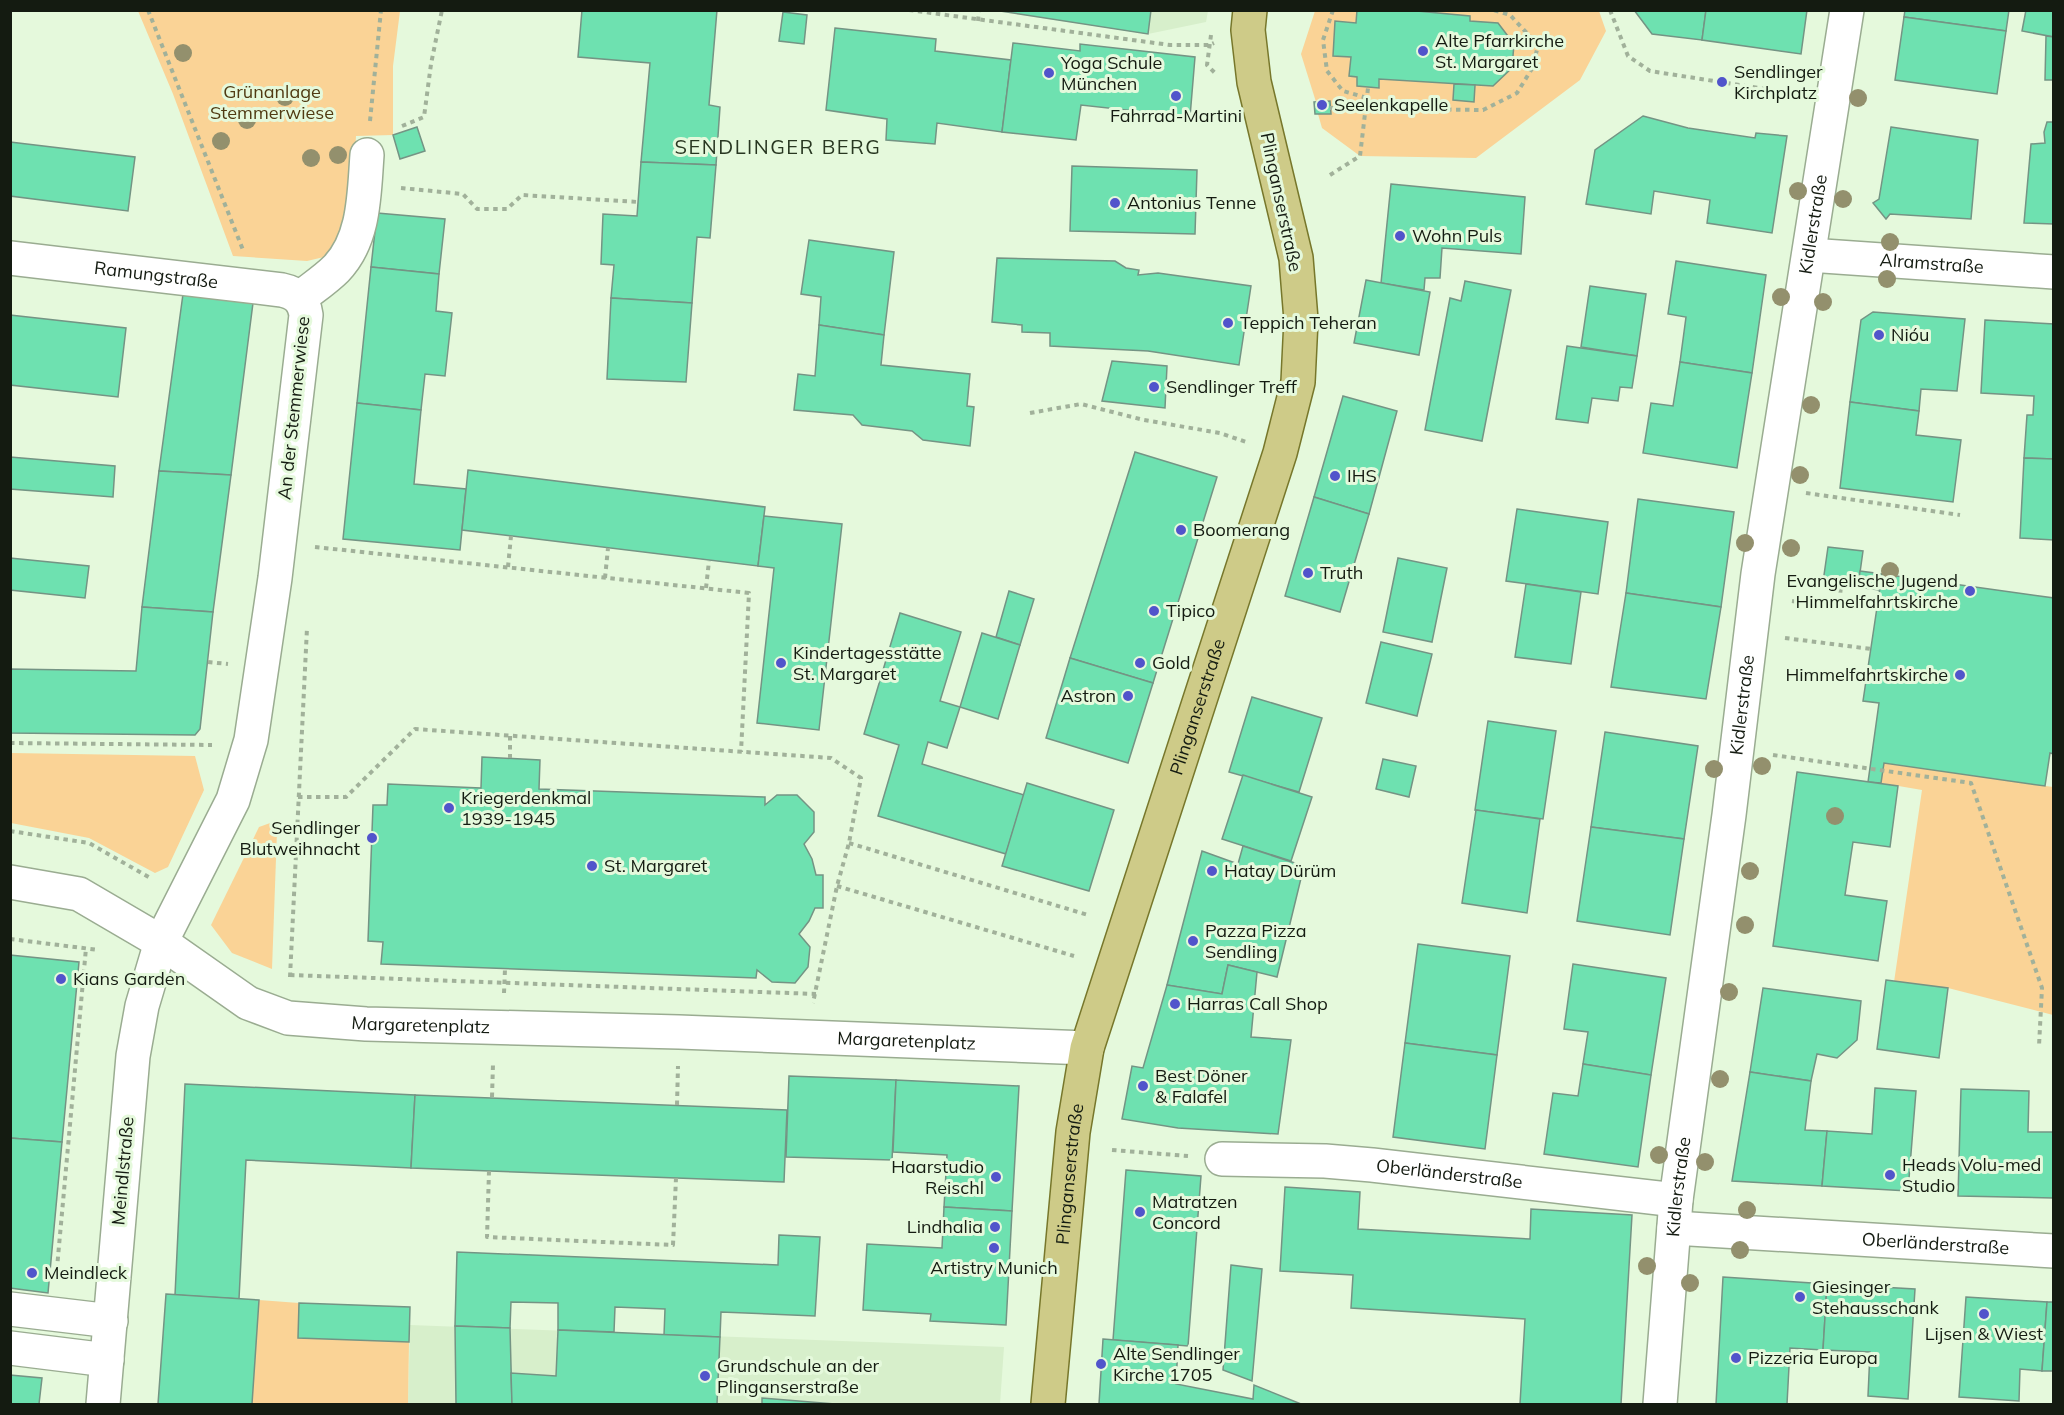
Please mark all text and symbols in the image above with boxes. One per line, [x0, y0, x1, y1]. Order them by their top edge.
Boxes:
place label: Alte Pfarrkirche St. Margaret [1435, 29, 1564, 73]
marker: Alte Pfarrkirche St. Margaret [1416, 44, 1430, 58]
place label: Yoga Schule München [1060, 51, 1162, 95]
place label: Sendlinger Kirchplatz [1734, 60, 1823, 104]
marker: Yoga Schule München [1042, 66, 1056, 80]
marker: Sendlinger Kirchplatz [1715, 75, 1729, 89]
park label: Grünanlage Stemmerwiese [210, 80, 334, 124]
marker: Fahrrad-Martini [1169, 89, 1183, 103]
place label: Seelenkapelle [1334, 93, 1448, 116]
marker: Seelenkapelle [1315, 98, 1329, 112]
place label: Fahrrad-Martini [1110, 104, 1242, 127]
street label: Plinganserstraße [1255, 130, 1307, 274]
district label: SENDLINGER BERG [675, 134, 881, 159]
street label: Kidlerstraße [1793, 173, 1832, 276]
place label: Antonius Tenne [1127, 191, 1256, 214]
marker: Antonius Tenne [1108, 196, 1122, 210]
place label: Wohn Puls [1412, 224, 1502, 247]
marker: Wohn Puls [1393, 229, 1407, 243]
street label: Alramstraße [1879, 248, 1985, 278]
street label: Ramungstraße [93, 256, 219, 293]
place label: Teppich Teheran [1240, 311, 1377, 334]
street label: An der Stemmerwiese [272, 315, 315, 501]
marker: Teppich Teheran [1221, 316, 1235, 330]
place label: Nióu [1891, 323, 1929, 346]
marker: Nióu [1872, 328, 1886, 342]
place label: Sendlinger Treff [1166, 375, 1298, 398]
marker: Sendlinger Treff [1147, 380, 1161, 394]
place label: IHS [1347, 464, 1377, 487]
marker: IHS [1328, 469, 1342, 483]
place label: Boomerang [1193, 518, 1290, 541]
marker: Boomerang [1174, 523, 1188, 537]
place label: Truth [1320, 561, 1363, 584]
marker: Truth [1301, 566, 1315, 580]
place label: Evangelische Jugend Himmelfahrtskirche [1786, 569, 1958, 613]
marker: Evangelische Jugend Himmelfahrtskirche [1963, 584, 1977, 598]
place label: Tipico [1166, 599, 1215, 622]
marker: Tipico [1147, 604, 1161, 618]
street label: Plinganserstraße [1164, 636, 1230, 778]
place label: Kindertagesstätte St. Margaret [793, 641, 942, 685]
place label: Gold [1152, 651, 1191, 674]
street label: Kidlerstraße [1724, 654, 1759, 756]
marker: Kindertagesstätte St. Margaret [774, 656, 788, 670]
marker: Gold [1133, 656, 1147, 670]
place label: Himmelfahrtskirche [1785, 663, 1948, 686]
marker: Himmelfahrtskirche [1953, 668, 1967, 682]
place label: Astron [1061, 684, 1116, 707]
marker: Astron [1121, 689, 1135, 703]
place label: Kriegerdenkmal 1939-1945 [461, 786, 591, 830]
marker: Kriegerdenkmal 1939-1945 [442, 801, 456, 815]
place label: Sendlinger Blutweihnacht [239, 816, 360, 860]
marker: Sendlinger Blutweihnacht [365, 831, 379, 845]
place label: St. Margaret [604, 854, 707, 877]
marker: St. Margaret [585, 859, 599, 873]
place label: Hatay Dürüm [1224, 859, 1336, 882]
marker: Hatay Dürüm [1205, 864, 1219, 878]
place label: Pazza Pizza Sendling [1205, 919, 1307, 963]
marker: Pazza Pizza Sendling [1186, 934, 1200, 948]
place label: Kians Garden [73, 967, 185, 990]
marker: Kians Garden [54, 972, 68, 986]
place label: Harras Call Shop [1187, 992, 1328, 1015]
marker: Harras Call Shop [1168, 997, 1182, 1011]
street label: Margaretenplatz [351, 1011, 490, 1038]
street label: Margaretenplatz [837, 1026, 976, 1055]
place label: Best Döner & Falafel [1155, 1064, 1248, 1108]
marker: Best Döner & Falafel [1136, 1079, 1150, 1093]
street label: Plinganserstraße [1051, 1102, 1089, 1246]
street label: Meindlstraße [106, 1116, 139, 1226]
street label: Kidlerstraße [1661, 1135, 1696, 1238]
place label: Heads Volu-med Studio [1902, 1153, 2041, 1197]
street label: Oberländerstraße [1375, 1154, 1524, 1193]
place label: Haarstudio Reischl [891, 1155, 984, 1199]
marker: Heads Volu-med Studio [1883, 1168, 1897, 1182]
marker: Haarstudio Reischl [989, 1170, 1003, 1184]
place label: Matratzen Concord [1152, 1190, 1238, 1234]
marker: Matratzen Concord [1133, 1205, 1147, 1219]
place label: Lindhalia [907, 1215, 983, 1238]
marker: Lindhalia [988, 1220, 1002, 1234]
street label: Oberländerstraße [1861, 1227, 2010, 1259]
marker: Artistry Munich [987, 1241, 1001, 1255]
place label: Artistry Munich [930, 1256, 1058, 1279]
place label: Meindleck [44, 1261, 128, 1284]
marker: Meindleck [25, 1266, 39, 1280]
place label: Giesinger Stehausschank [1812, 1275, 1940, 1319]
marker: Giesinger Stehausschank [1793, 1290, 1807, 1304]
marker: Lijsen & Wiest [1977, 1307, 1991, 1321]
place label: Lijsen & Wiest [1925, 1322, 2043, 1345]
place label: Alte Sendlinger Kirche 1705 [1113, 1342, 1240, 1386]
place label: Pizzeria Europa [1748, 1346, 1878, 1369]
marker: Pizzeria Europa [1729, 1351, 1743, 1365]
place label: Grundschule an der Plinganserstraße [717, 1354, 880, 1398]
marker: Alte Sendlinger Kirche 1705 [1094, 1357, 1108, 1371]
marker: Grundschule an der Plinganserstraße [698, 1369, 712, 1383]

